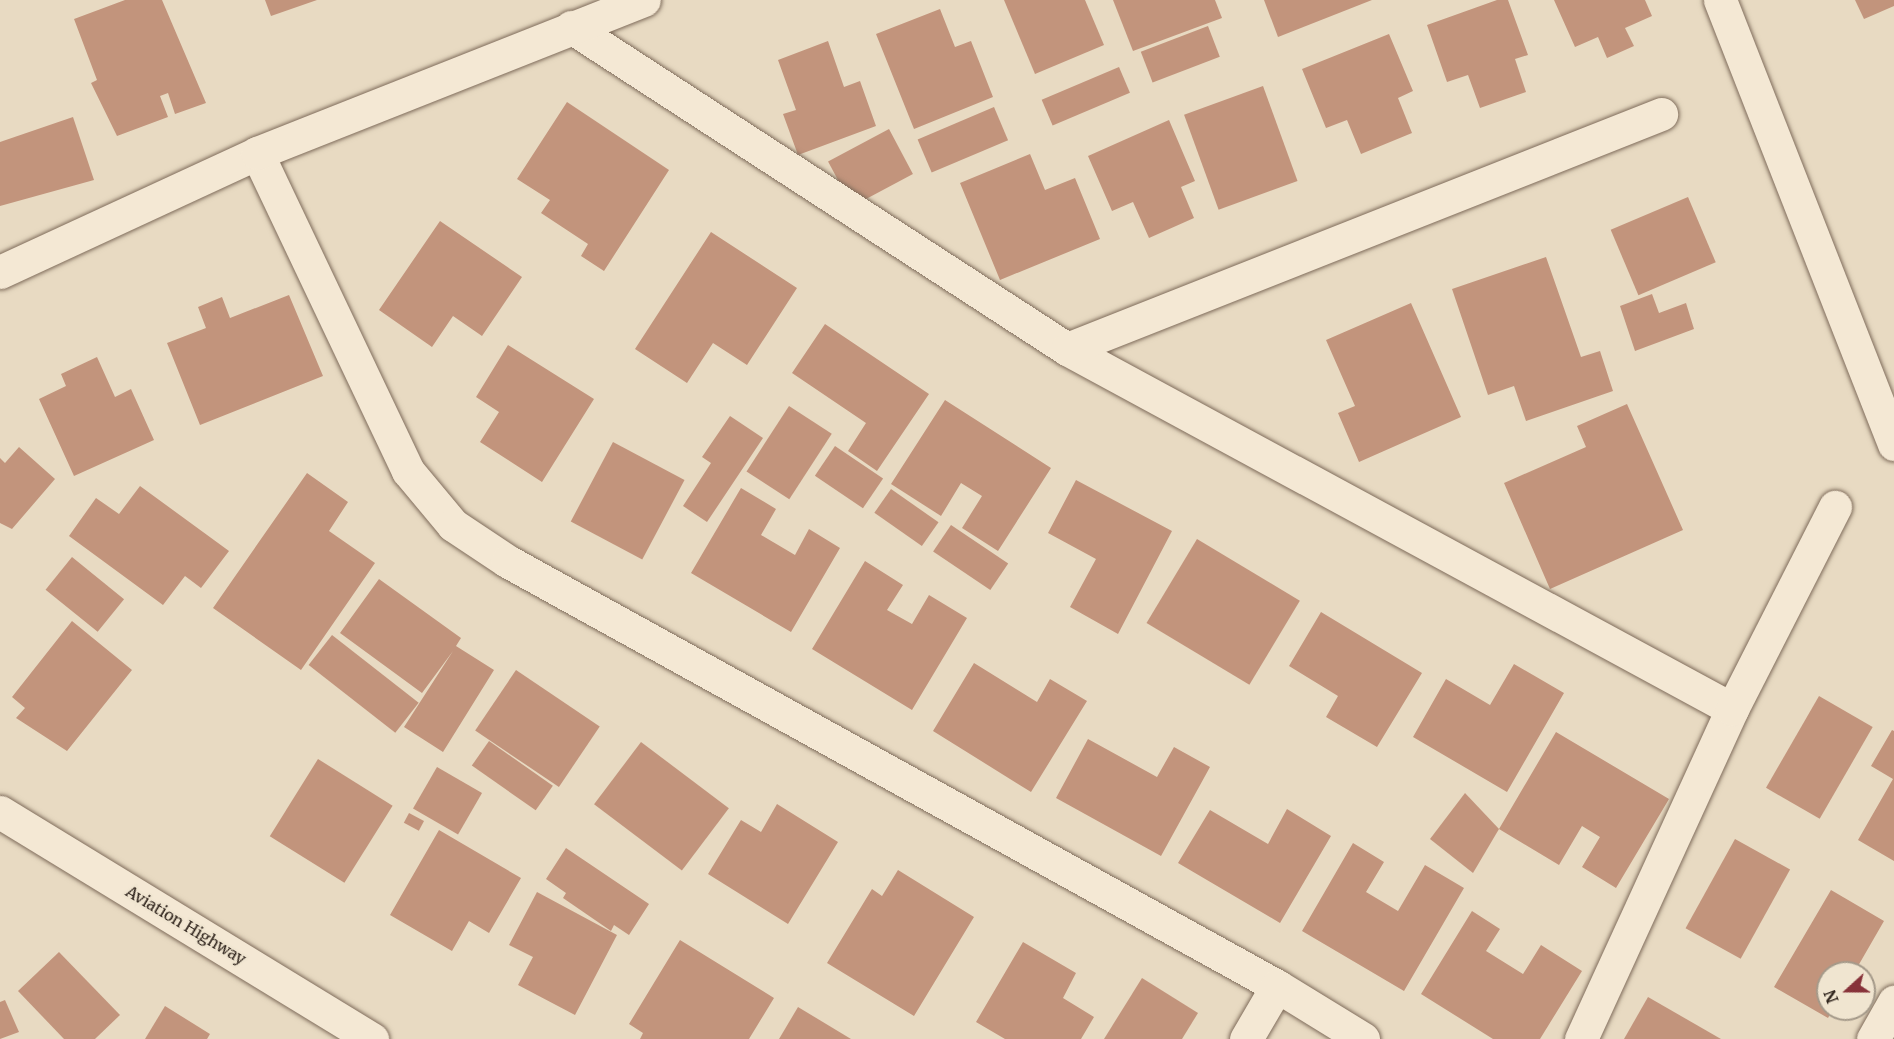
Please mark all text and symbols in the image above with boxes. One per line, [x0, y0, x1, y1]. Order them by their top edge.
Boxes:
street label: Aviation Highway [122, 882, 250, 968]
north arrow [1816, 961, 1876, 1021]
text: N [1819, 987, 1843, 1006]

